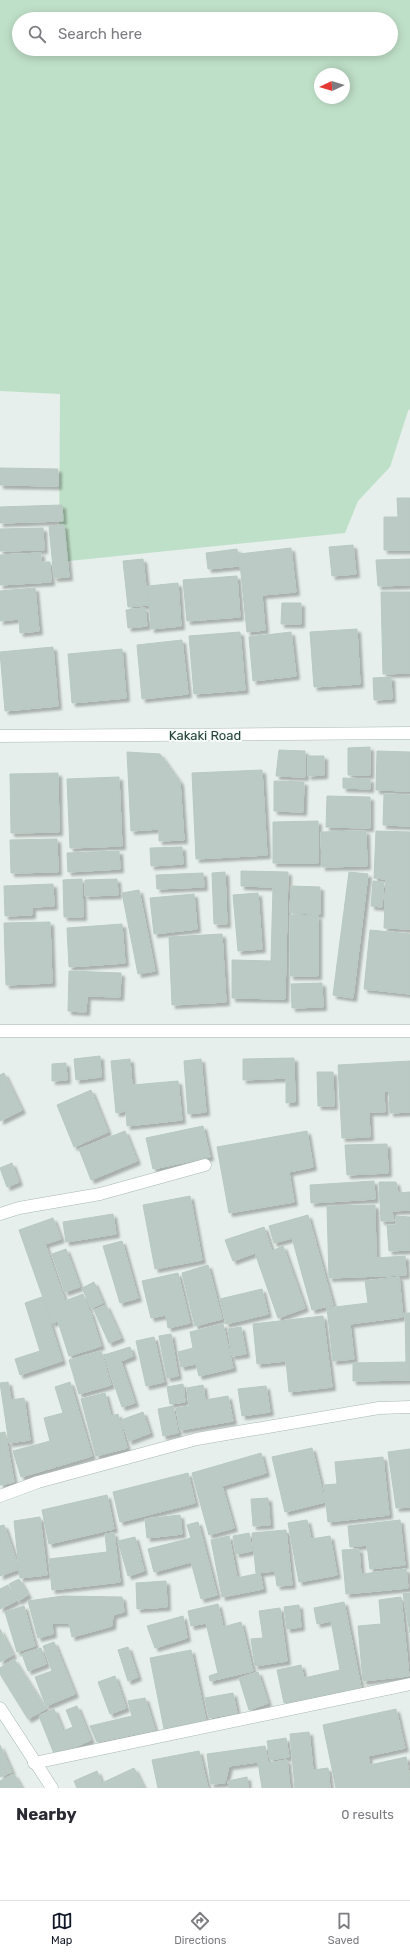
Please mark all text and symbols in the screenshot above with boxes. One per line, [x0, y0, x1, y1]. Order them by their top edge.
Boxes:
search box [12, 12, 398, 56]
icon: search [26, 23, 48, 45]
text: Search here [58, 25, 142, 43]
north arrow [314, 68, 350, 104]
street label: Kakaki Road [169, 728, 241, 743]
text: Nearby [16, 1804, 77, 1824]
text: 0 results [341, 1807, 394, 1822]
tab: Map [51, 1910, 73, 1947]
tab: Directions [174, 1910, 226, 1947]
tab: Saved [328, 1910, 359, 1947]

